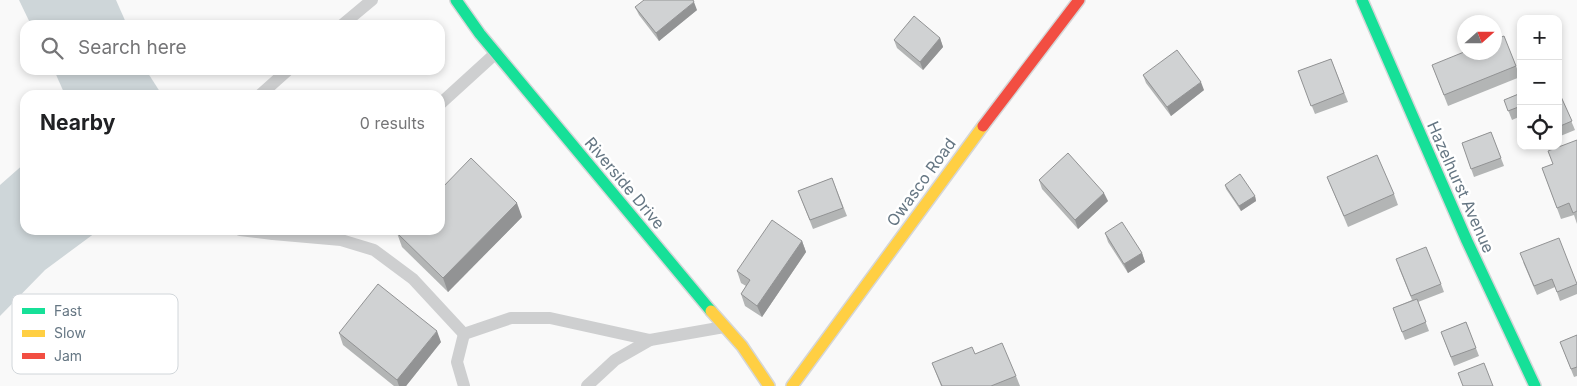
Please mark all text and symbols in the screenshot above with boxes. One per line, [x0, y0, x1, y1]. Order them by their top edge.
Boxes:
north arrow [1457, 15, 1502, 60]
map controls [1517, 15, 1562, 150]
button: + [1517, 15, 1562, 60]
search box [20, 20, 445, 75]
icon: search [38, 34, 66, 62]
text: Search here [78, 36, 187, 59]
button: − [1517, 60, 1562, 105]
button: locate [1517, 105, 1562, 150]
text: Nearby [40, 110, 115, 135]
text: 0 results [360, 113, 425, 133]
street label: Hazelhurst Avenue [1423, 118, 1499, 256]
street label: Riverside Drive [581, 133, 669, 233]
street label: Owasco Road [882, 134, 960, 230]
legend [12, 294, 178, 374]
text: Fast [54, 302, 82, 319]
text: Slow [54, 324, 86, 341]
text: Jam [54, 347, 82, 364]

